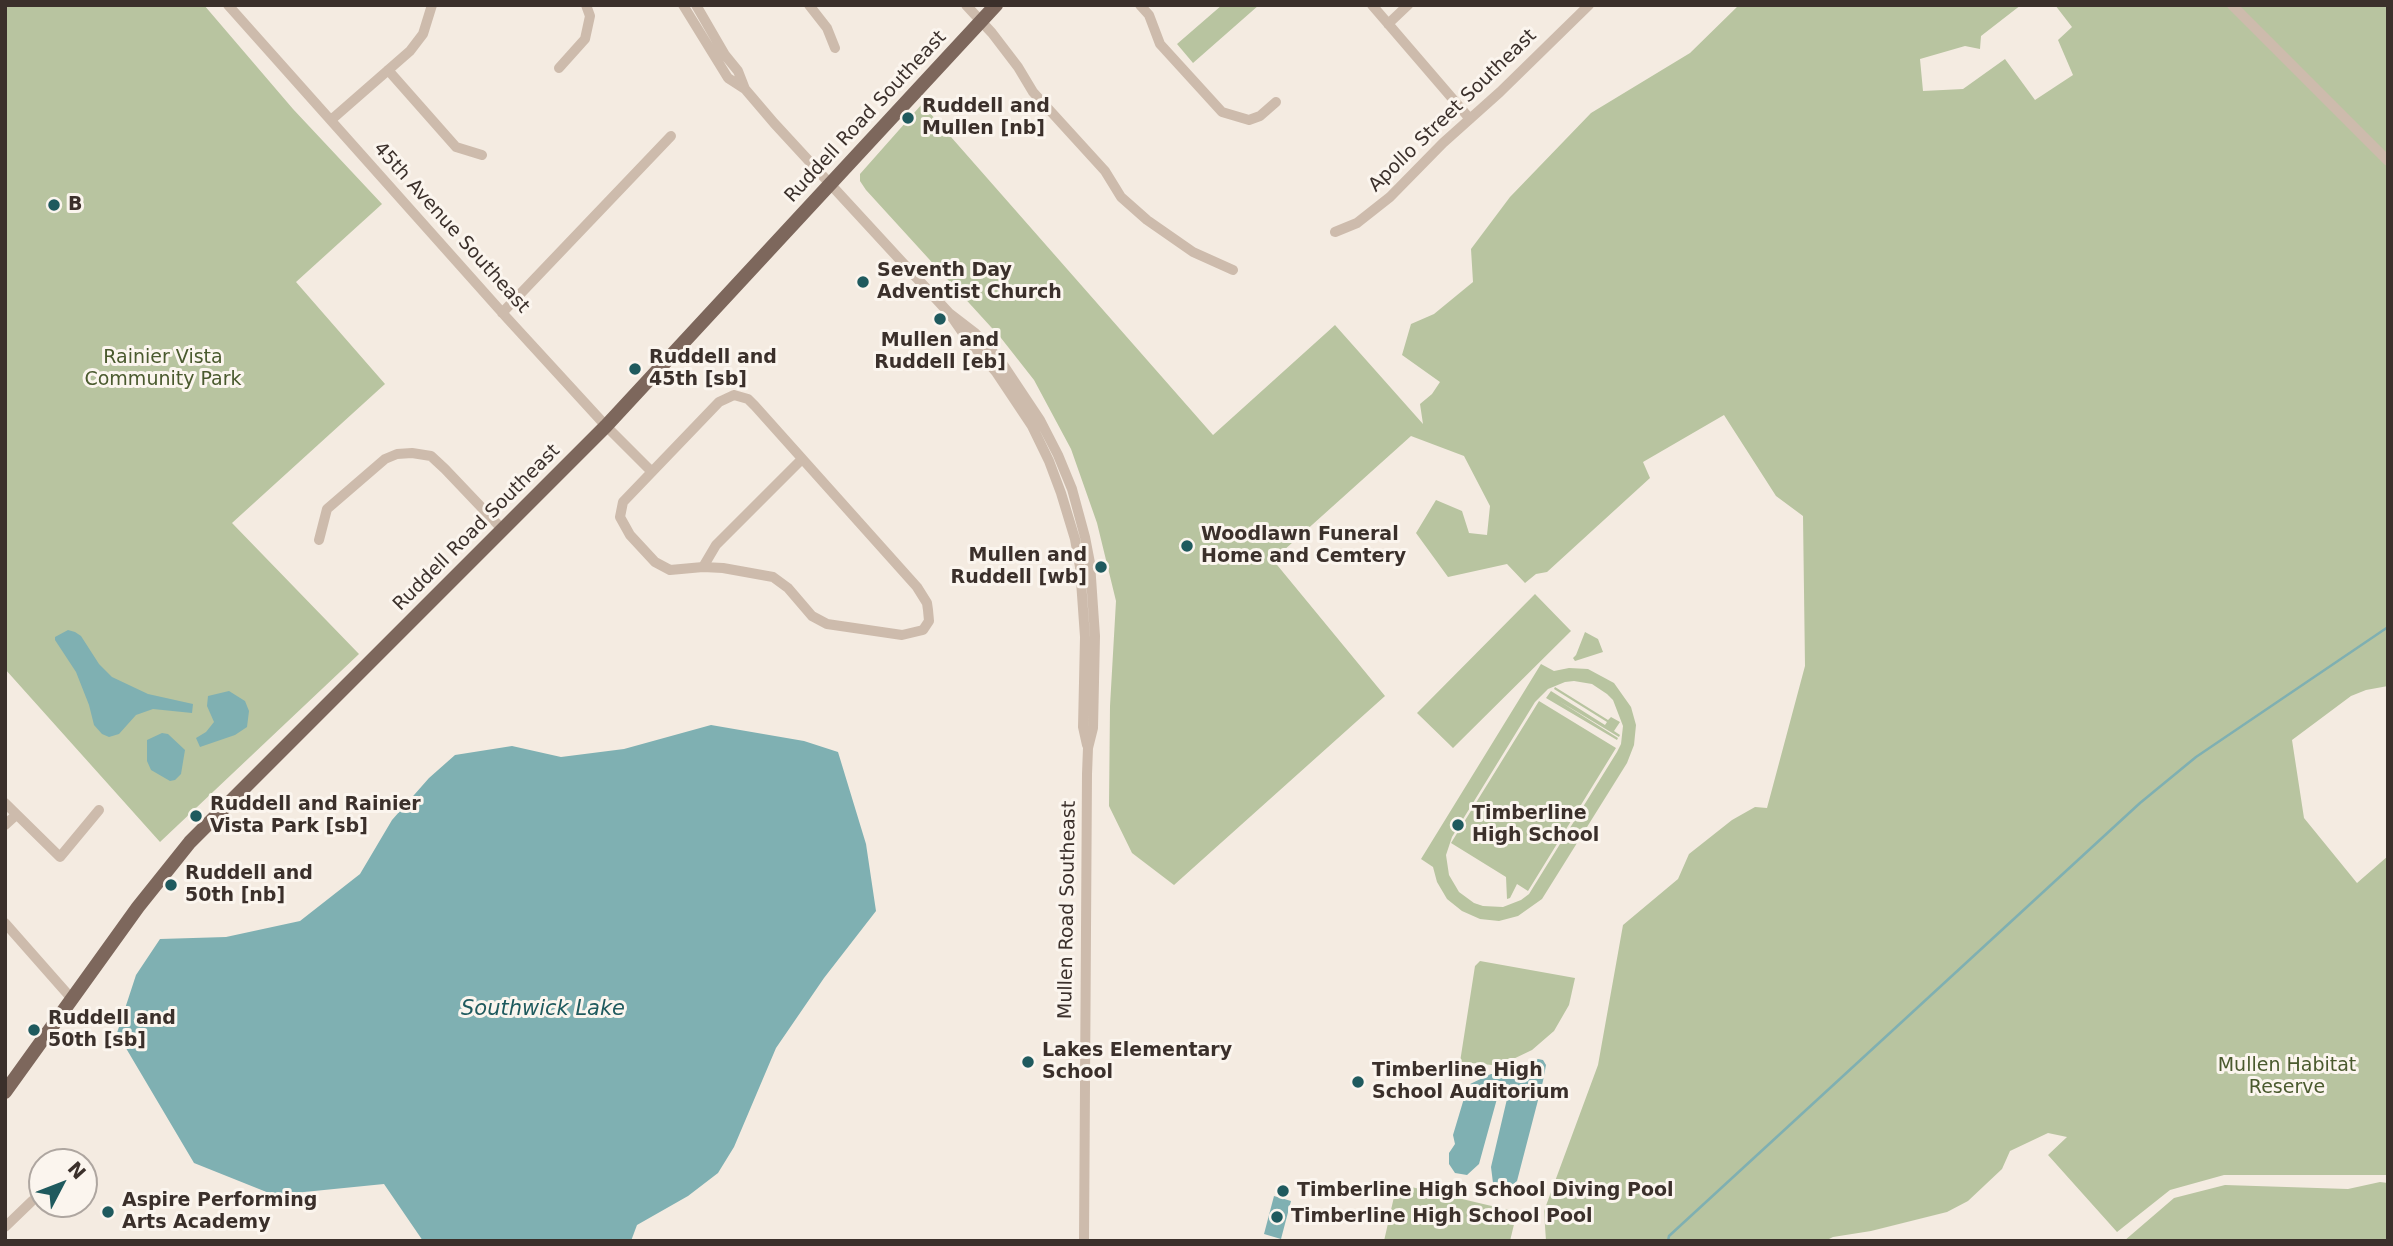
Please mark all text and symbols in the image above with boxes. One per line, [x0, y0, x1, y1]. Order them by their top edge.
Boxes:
street label: Apollo Street Southeast [1364, 25, 1542, 197]
street label: Ruddell Road Southeast [780, 26, 952, 208]
place label: Ruddell and Mullen [nb] [922, 96, 1050, 140]
marker: Ruddell and Mullen [nb] [900, 110, 916, 126]
street label: 45th Avenue Southeast [368, 138, 534, 318]
place label: B [68, 194, 82, 216]
marker: B [46, 197, 62, 213]
place label: Seventh Day Adventist Church [877, 260, 1062, 304]
marker: Seventh Day Adventist Church [855, 274, 871, 290]
marker: Mullen and Ruddell [eb] [932, 311, 948, 327]
place label: Mullen and Ruddell [eb] [874, 330, 1006, 374]
park label: Rainier Vista Community Park [84, 347, 242, 391]
place label: Ruddell and 45th [sb] [649, 347, 777, 391]
marker: Ruddell and 45th [sb] [627, 361, 643, 377]
street label: Ruddell Road Southeast [389, 440, 565, 616]
place label: Woodlawn Funeral Home and Cemtery [1201, 524, 1406, 568]
marker: Woodlawn Funeral Home and Cemtery [1179, 538, 1195, 554]
place label: Mullen and Ruddell [wb] [951, 545, 1087, 589]
marker: Mullen and Ruddell [wb] [1093, 559, 1109, 575]
place label: Ruddell and Rainier Vista Park [sb] [210, 794, 421, 838]
street label: Mullen Road Southeast [1055, 801, 1081, 1019]
place label: Timberline High School [1472, 803, 1599, 847]
marker: Ruddell and Rainier Vista Park [sb] [188, 808, 204, 824]
marker: Timberline High School [1450, 817, 1466, 833]
place label: Ruddell and 50th [nb] [185, 863, 313, 907]
marker: Ruddell and 50th [nb] [163, 877, 179, 893]
water label: Southwick Lake [461, 997, 625, 1023]
place label: Ruddell and 50th [sb] [48, 1008, 176, 1052]
marker: Ruddell and 50th [sb] [26, 1022, 42, 1038]
place label: Lakes Elementary School [1042, 1040, 1232, 1084]
marker: Lakes Elementary School [1020, 1054, 1036, 1070]
park label: Mullen Habitat Reserve [2218, 1055, 2356, 1099]
place label: Timberline High School Auditorium [1372, 1060, 1569, 1104]
marker: Timberline High School Auditorium [1350, 1074, 1366, 1090]
north arrow [28, 1148, 98, 1218]
text: N [64, 1157, 91, 1184]
place label: Timberline High School Diving Pool [1297, 1180, 1674, 1202]
marker: Timberline High School Diving Pool [1275, 1183, 1291, 1199]
place label: Aspire Performing Arts Academy [122, 1190, 317, 1234]
marker: Aspire Performing Arts Academy [100, 1204, 116, 1220]
place label: Timberline High School Pool [1291, 1206, 1593, 1228]
marker: Timberline High School Pool [1269, 1209, 1285, 1225]

